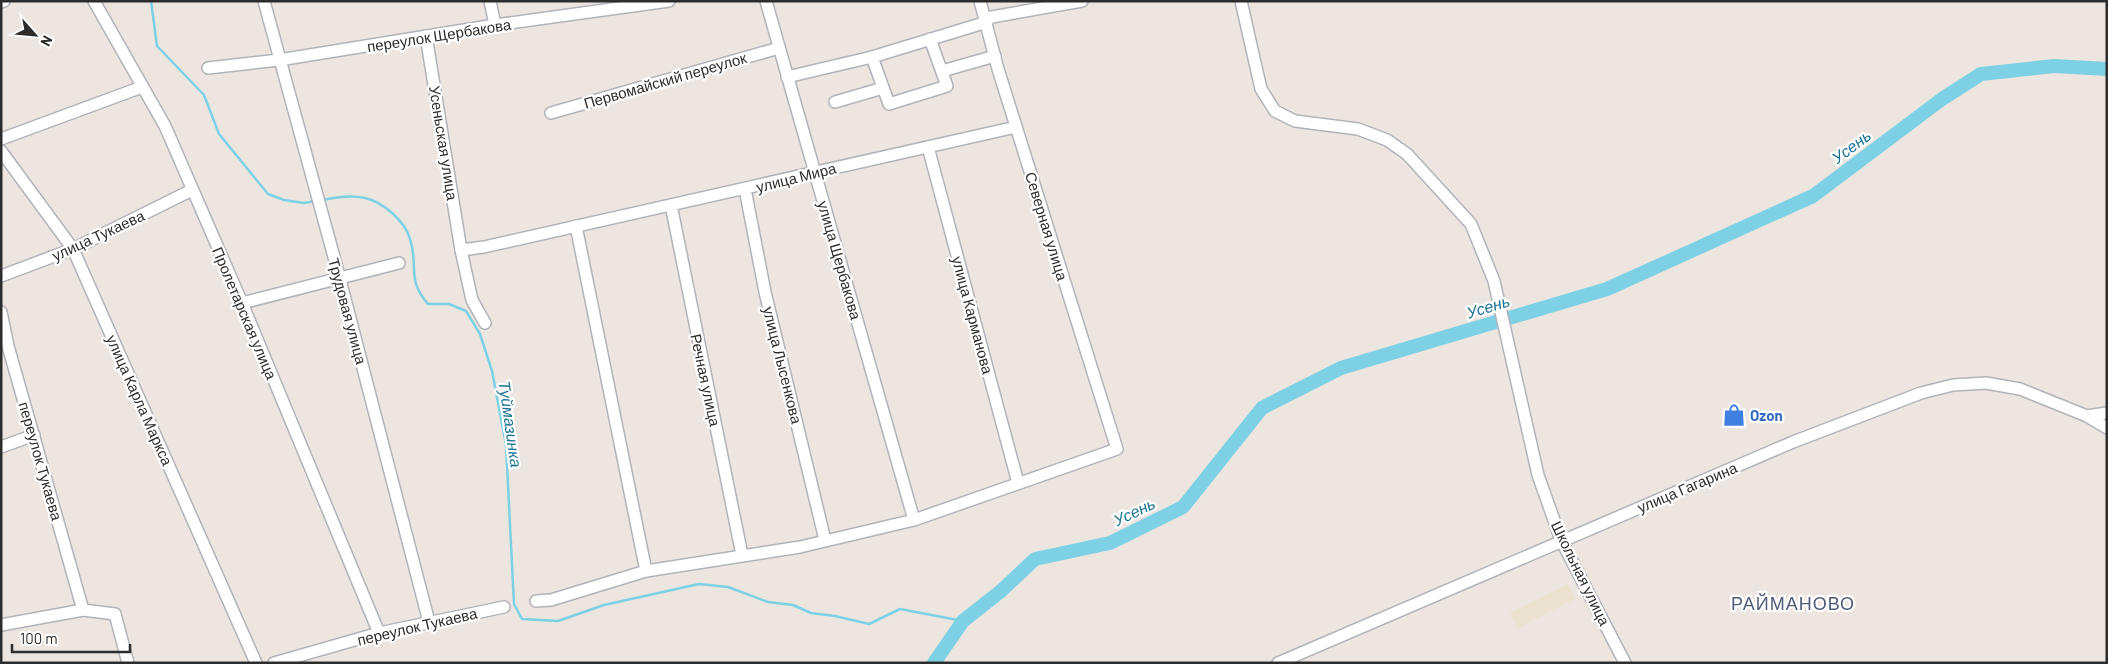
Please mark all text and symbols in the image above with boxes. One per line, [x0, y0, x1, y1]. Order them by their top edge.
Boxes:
north arrow [10, 10, 60, 60]
street label: переулок Щербакова [366, 15, 513, 55]
text: N [37, 33, 57, 49]
street label: Первомайский переулок [582, 48, 749, 112]
street label: Усеньская улица [426, 85, 462, 202]
water label: Усень [1827, 125, 1874, 167]
street label: улица Мира [754, 158, 838, 196]
street label: Северная улица [1022, 170, 1072, 283]
street label: улица Щербакова [814, 198, 866, 322]
street label: улица Тукаева [49, 205, 148, 264]
street label: Пролетарская улица [209, 244, 281, 383]
street label: улица Карманова [949, 254, 998, 376]
street label: Трудовая улица [325, 256, 371, 367]
water label: Усень [1463, 290, 1512, 322]
street label: улица Лысенкова [760, 305, 806, 426]
street label: улица Карла Маркса [103, 332, 177, 469]
street label: Речная улица [687, 332, 725, 428]
water label: Туймазинка [496, 379, 526, 469]
street label: переулок Тукаева [15, 400, 67, 523]
shop icon: Ozon [1721, 402, 1747, 428]
place label: Ozon [1750, 406, 1783, 424]
street label: улица Гагарина [1634, 458, 1740, 516]
water label: Усень [1109, 493, 1158, 530]
street label: Школьная улица [1548, 518, 1614, 629]
district label: РАЙМАНОВО [1731, 592, 1855, 614]
street label: переулок Тукаева [355, 603, 479, 649]
scale bar [12, 622, 130, 654]
text: 100 m [20, 629, 58, 647]

